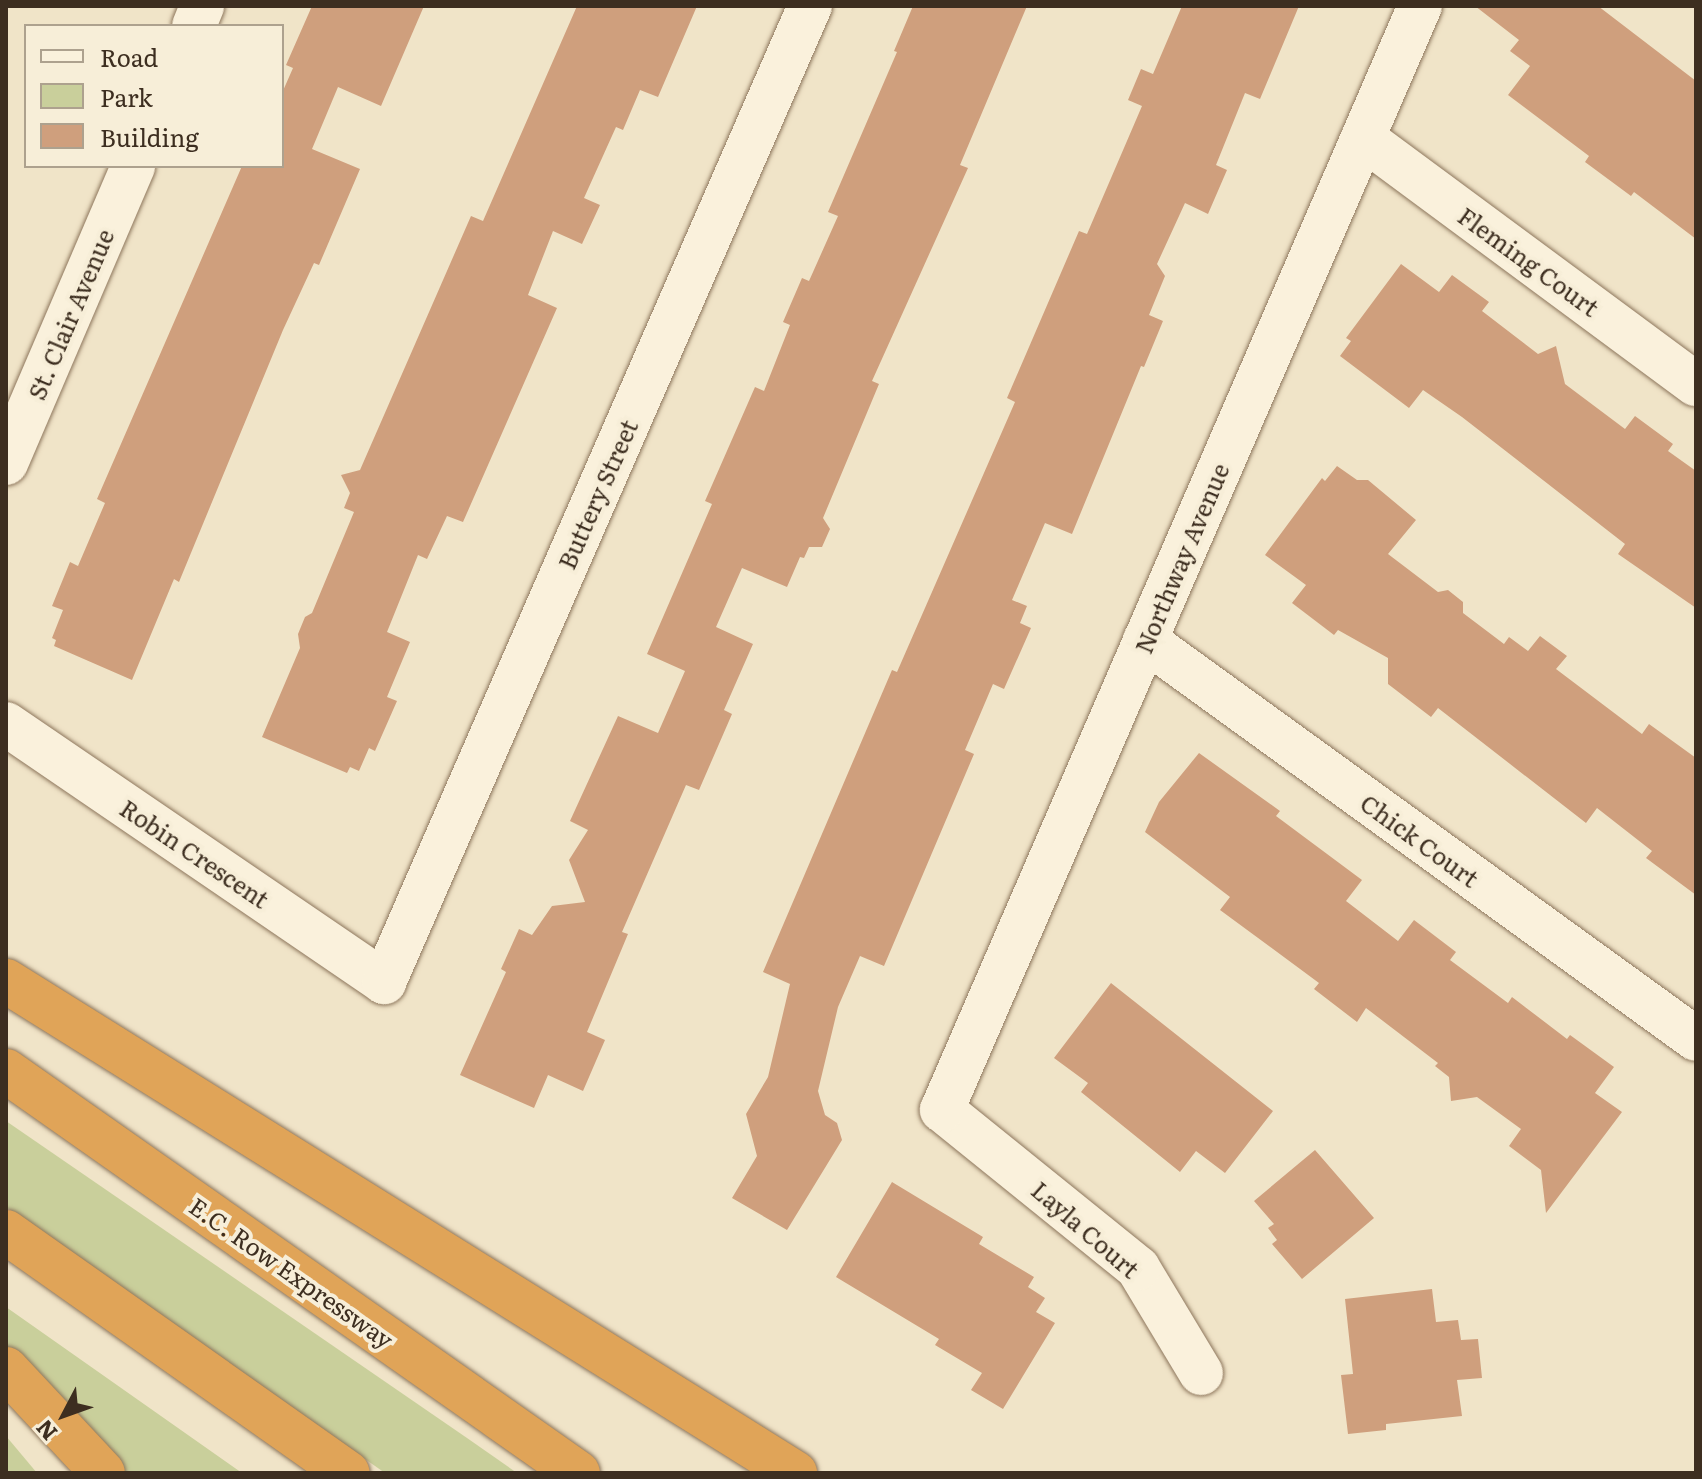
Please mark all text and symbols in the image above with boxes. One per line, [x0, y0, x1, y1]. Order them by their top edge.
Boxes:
legend [24, 24, 284, 168]
text: Road [100, 39, 158, 74]
text: Park [100, 79, 153, 114]
text: Building [100, 119, 199, 154]
street label: Fleming Court [1453, 200, 1605, 322]
street label: St. Clair Avenue [21, 224, 119, 404]
street label: Buttery Street [551, 415, 643, 573]
street label: Northway Avenue [1128, 459, 1234, 657]
street label: Chick Court [1355, 788, 1485, 892]
street label: Robin Crescent [115, 793, 275, 913]
street label: Layla Court [1026, 1175, 1146, 1283]
street label: E.C. Row Expressway [185, 1191, 399, 1353]
north arrow [24, 1375, 104, 1455]
text: N [27, 1413, 64, 1449]

